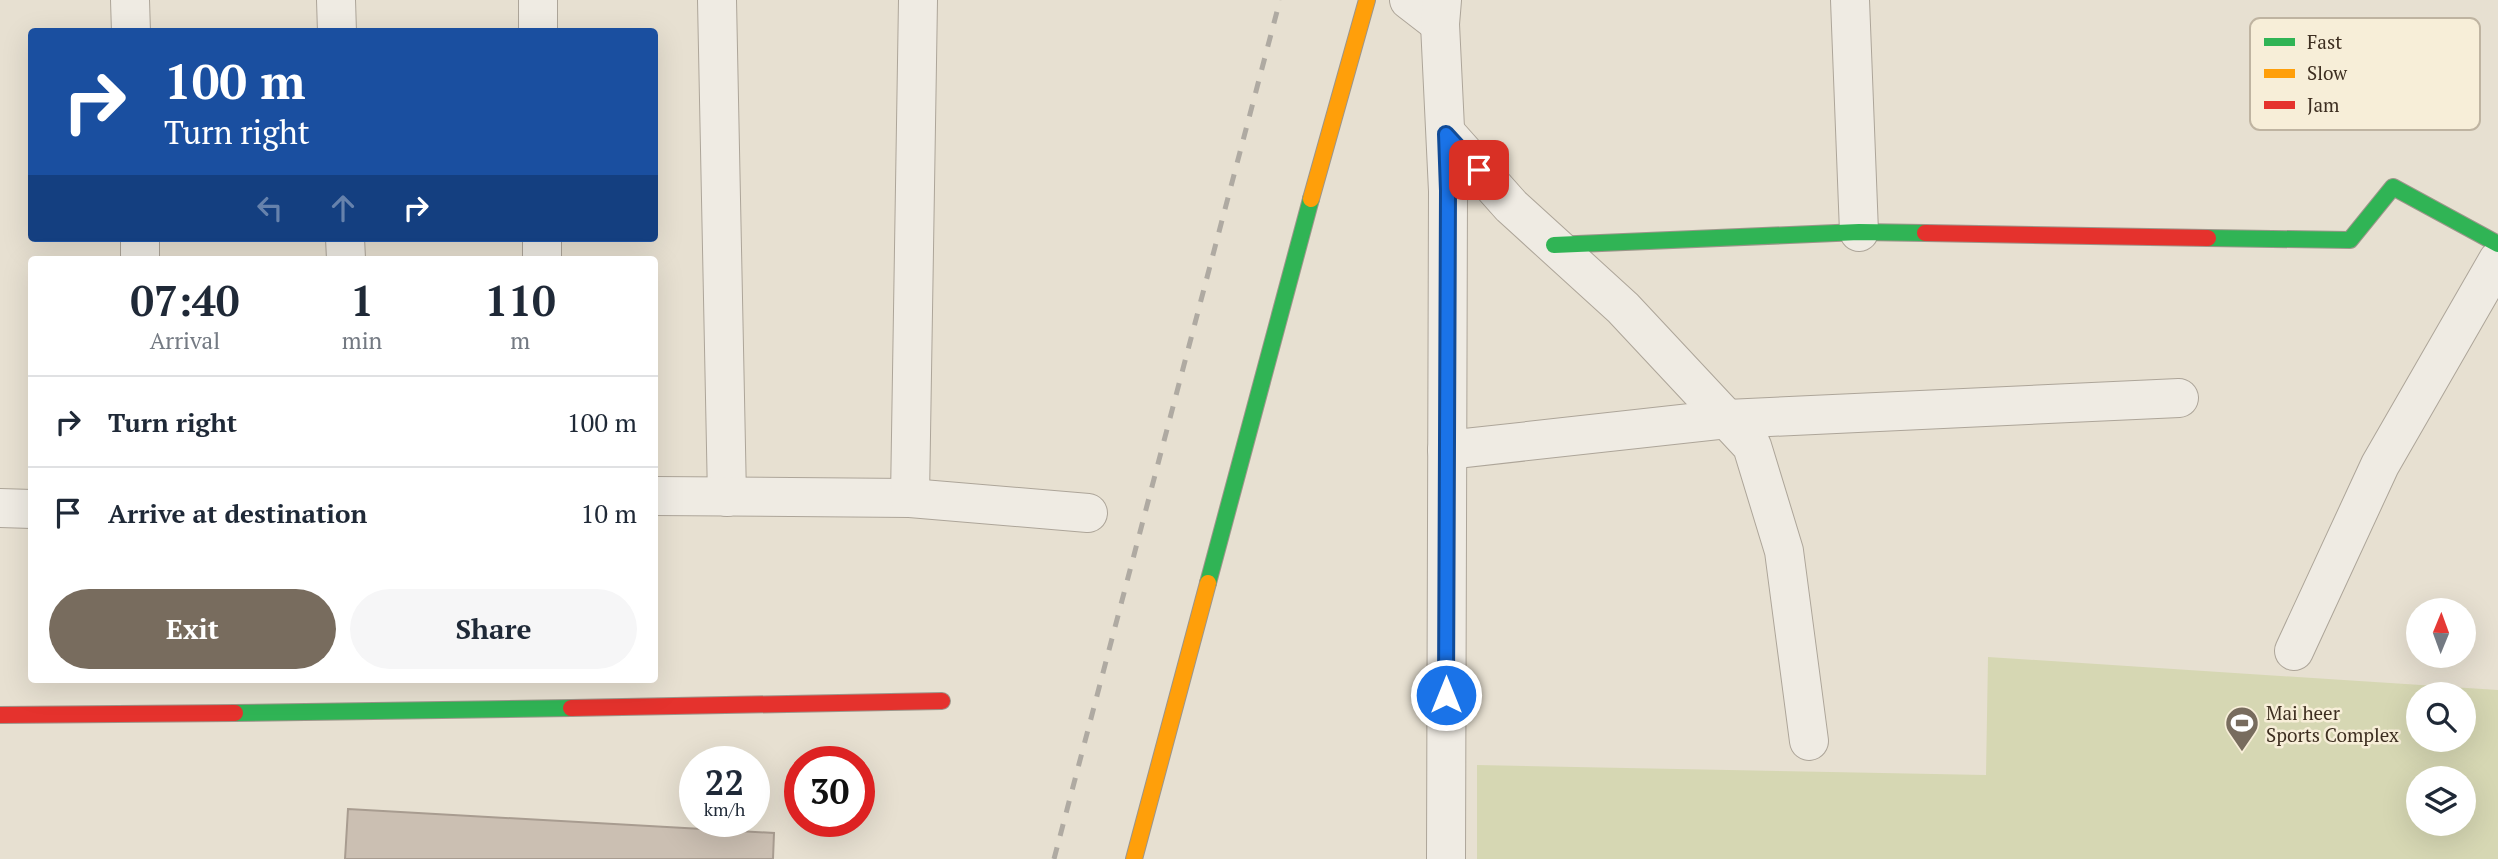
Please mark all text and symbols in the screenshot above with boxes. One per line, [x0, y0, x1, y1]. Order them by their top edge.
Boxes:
legend [2250, 18, 2480, 130]
text: Fast [2307, 29, 2342, 54]
text: 100 m [164, 48, 306, 113]
icon: right [49, 56, 140, 147]
text: Slow [2307, 60, 2348, 85]
text: Jam [2307, 92, 2340, 117]
text: Turn right [164, 111, 310, 153]
pin [1449, 140, 1509, 200]
icon: arrive [1460, 151, 1498, 189]
icon: left [251, 189, 289, 227]
icon: ahead [324, 189, 362, 227]
icon: right [397, 189, 435, 227]
text: 07:40 [130, 272, 240, 328]
text: 1 [350, 272, 374, 328]
text: 110 [485, 272, 556, 328]
text: Arrival [150, 325, 220, 356]
text: min [342, 325, 382, 356]
text: m [510, 325, 530, 356]
icon: right [49, 403, 87, 441]
text: Turn right [108, 405, 237, 439]
text: 100 m [567, 405, 637, 439]
icon: arrive [49, 494, 87, 532]
text: Arrive at destination [108, 496, 367, 530]
text: 10 m [581, 496, 637, 530]
button: Exit [49, 589, 336, 669]
button: Share [350, 589, 637, 669]
north arrow [2406, 598, 2476, 668]
map controls [2406, 598, 2476, 836]
position arrow [1409, 658, 1483, 732]
button: search [2406, 682, 2476, 752]
place label: Mai heer Sports Complex [2266, 700, 2399, 747]
sports icon: Mai heer Sports Complex [2223, 704, 2261, 753]
speed limit sign: 30 [784, 746, 875, 837]
text: 22 [705, 759, 744, 805]
button: layers [2406, 766, 2476, 836]
text: km/h [704, 797, 745, 821]

